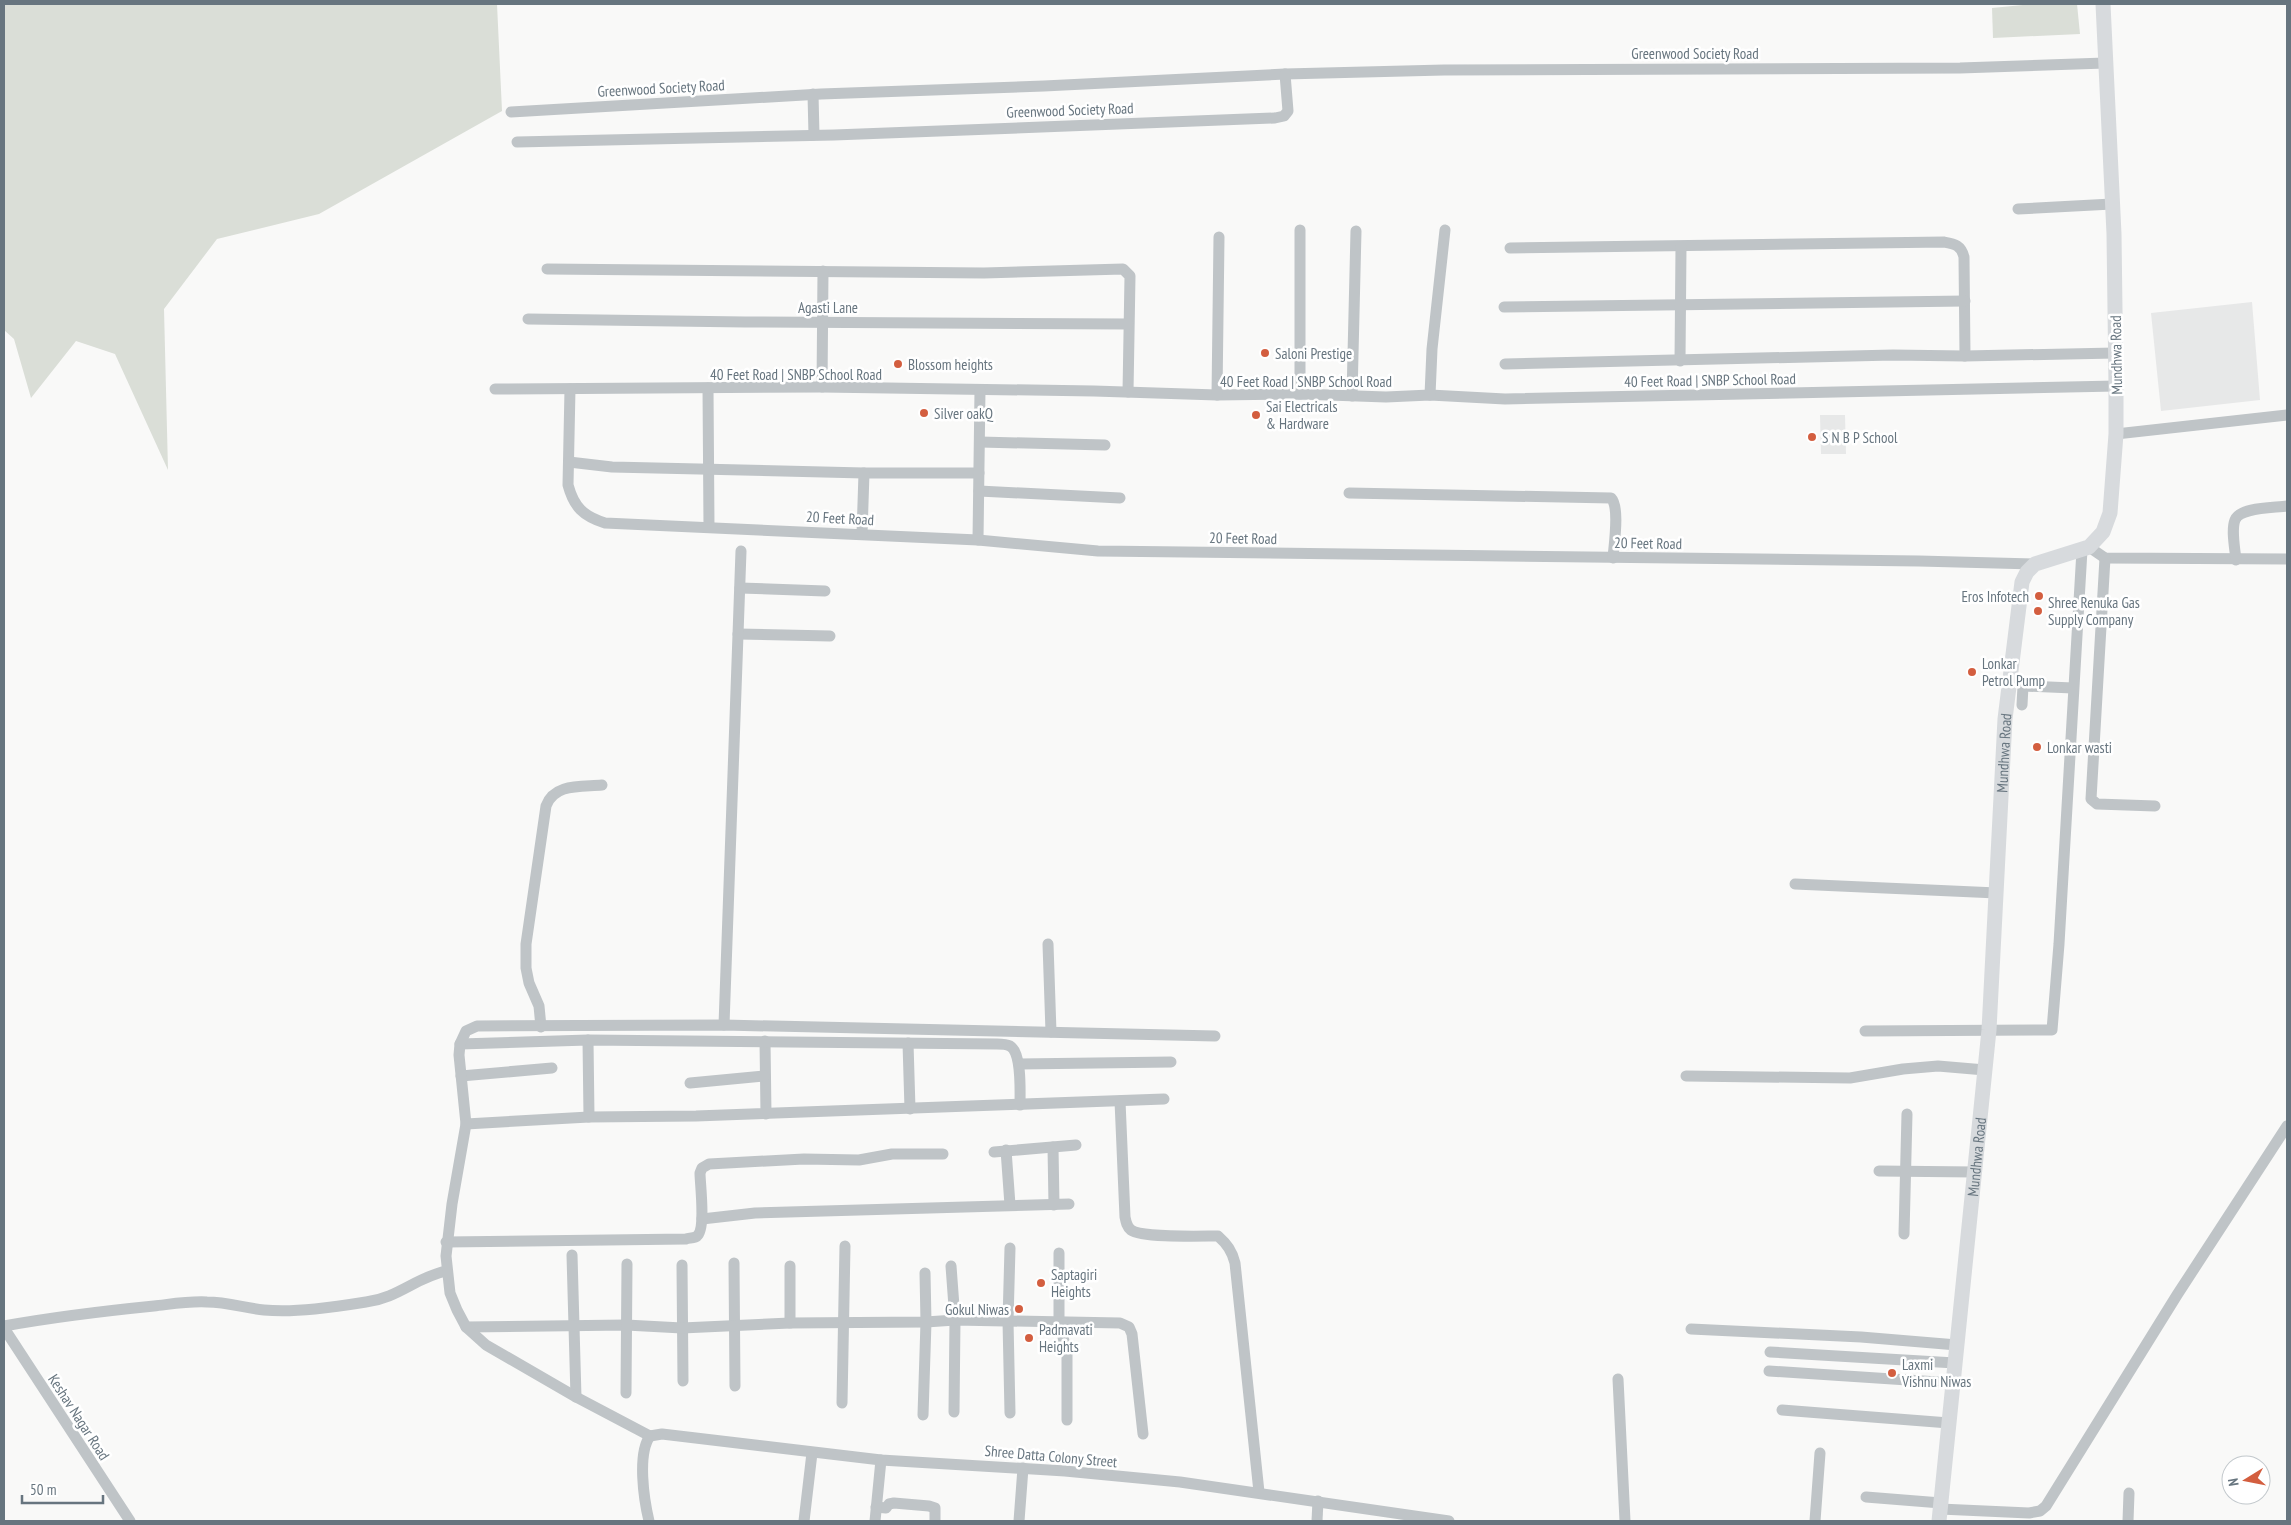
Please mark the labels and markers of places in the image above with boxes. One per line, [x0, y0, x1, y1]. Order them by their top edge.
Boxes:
place label: Saloni Prestige [1275, 344, 1352, 363]
marker: Saloni Prestige [1259, 347, 1271, 359]
place label: Blossom heights [908, 355, 993, 374]
marker: Blossom heights [892, 358, 904, 370]
place label: Sai Electricals & Hardware [1266, 397, 1338, 433]
place label: Silver oakQ [934, 404, 994, 423]
marker: Silver oakQ [918, 407, 930, 419]
marker: Sai Electricals & Hardware [1250, 409, 1262, 421]
place label: S N B P School [1822, 428, 1898, 447]
marker: S N B P School [1806, 431, 1818, 443]
place label: Eros Infotech [1961, 587, 2029, 606]
marker: Eros Infotech [2033, 590, 2045, 602]
place label: Shree Renuka Gas Supply Company [2048, 593, 2140, 629]
marker: Shree Renuka Gas Supply Company [2032, 605, 2044, 617]
place label: Lonkar Petrol Pump [1982, 654, 2045, 690]
marker: Lonkar Petrol Pump [1966, 666, 1978, 678]
place label: Lonkar wasti [2047, 738, 2112, 757]
marker: Lonkar wasti [2031, 741, 2043, 753]
place label: Saptagiri Heights [1051, 1265, 1097, 1301]
marker: Saptagiri Heights [1035, 1277, 1047, 1289]
place label: Gokul Niwas [945, 1300, 1009, 1319]
marker: Gokul Niwas [1013, 1303, 1025, 1315]
place label: Padmavati Heights [1039, 1320, 1093, 1356]
marker: Padmavati Heights [1023, 1332, 1035, 1344]
place label: Laxmi Vishnu Niwas [1901, 1355, 1971, 1391]
marker: Laxmi Vishnu Niwas [1886, 1367, 1898, 1379]

